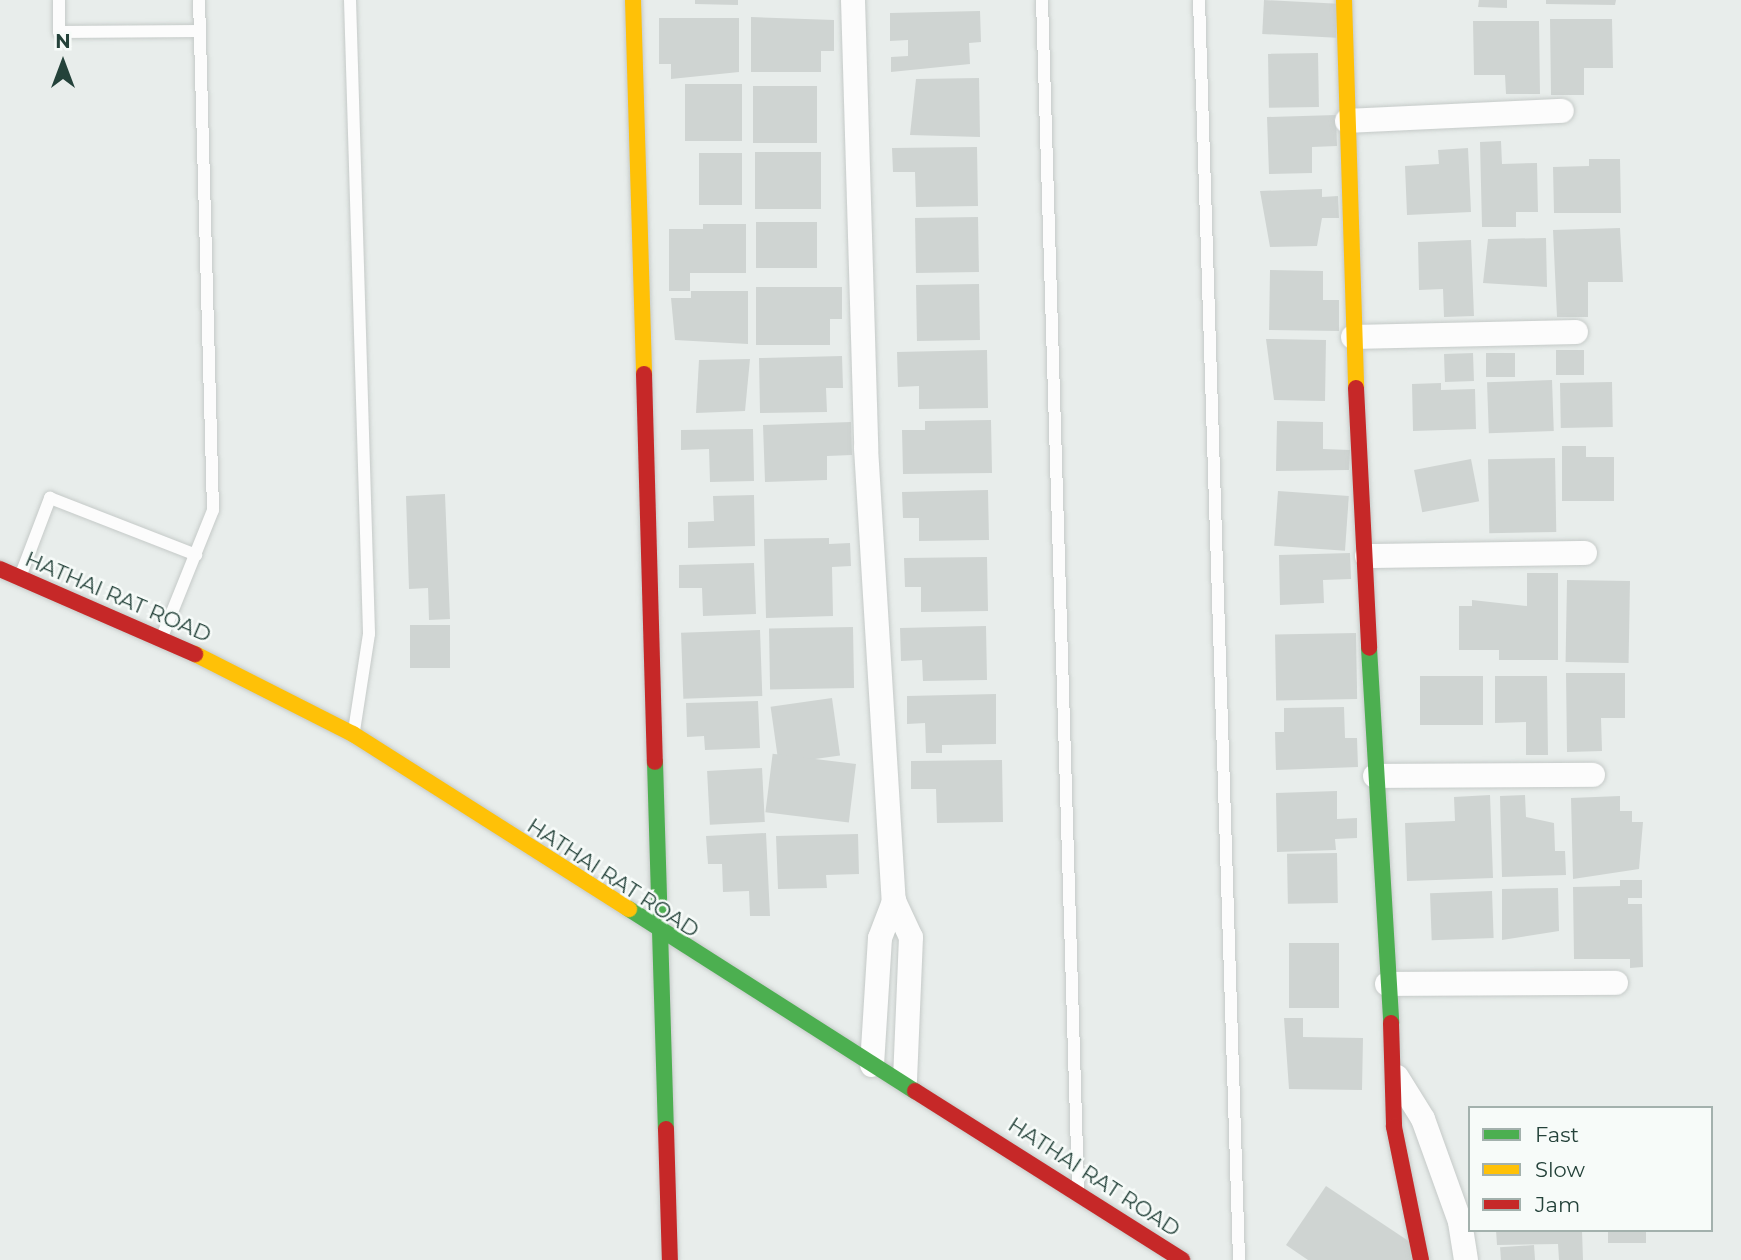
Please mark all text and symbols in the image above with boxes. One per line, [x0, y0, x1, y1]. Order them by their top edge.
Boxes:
north arrow [28, 28, 98, 98]
text: N [55, 30, 71, 53]
street label: HATHAI RAT ROAD [21, 546, 215, 648]
street label: HATHAI RAT ROAD [522, 813, 704, 943]
legend [1468, 1106, 1713, 1232]
street label: HATHAI RAT ROAD [1003, 1112, 1185, 1242]
text: Fast [1535, 1122, 1579, 1147]
text: Slow [1535, 1157, 1585, 1182]
text: Jam [1535, 1192, 1580, 1217]

